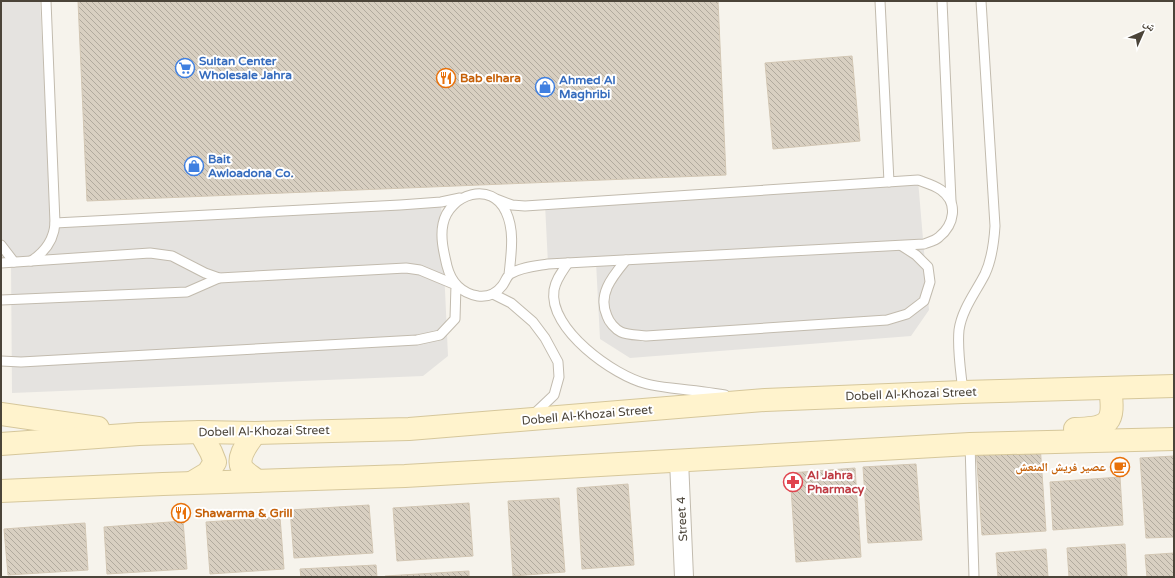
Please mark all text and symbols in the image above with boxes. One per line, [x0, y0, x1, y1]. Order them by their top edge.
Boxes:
north arrow [1123, 12, 1163, 52]
text: ش [1140, 17, 1159, 35]
place label: Sultan Center Wholesale Jahra [199, 54, 292, 82]
supermarket icon: Sultan Center Wholesale Jahra [174, 57, 196, 79]
restaurant icon: Bab elhara [435, 67, 457, 89]
place label: Bab elhara [460, 71, 521, 85]
place label: Ahmed Al Maghribi [559, 73, 616, 102]
shop icon: Ahmed Al Maghribi [534, 76, 556, 98]
place label: Bait Awloadona Co. [208, 152, 294, 180]
shop icon: Bait Awloadona Co. [183, 155, 205, 177]
street label: Dobell Al-Khozai Street [845, 385, 977, 403]
street label: Dobell Al-Khozai Street [521, 402, 653, 428]
street label: Dobell Al-Khozai Street [198, 423, 330, 439]
cafe icon: عصير فريش المنعش [1109, 456, 1131, 478]
place label: عصير فريش المنعش [1016, 460, 1106, 475]
place label: Al Jahra Pharmacy [807, 468, 865, 497]
pharmacy icon: Al Jahra Pharmacy [782, 471, 804, 493]
street label: Street 4 [674, 496, 690, 542]
restaurant icon: Shawarma & Grill [170, 502, 192, 524]
place label: Shawarma & Grill [195, 506, 292, 520]

